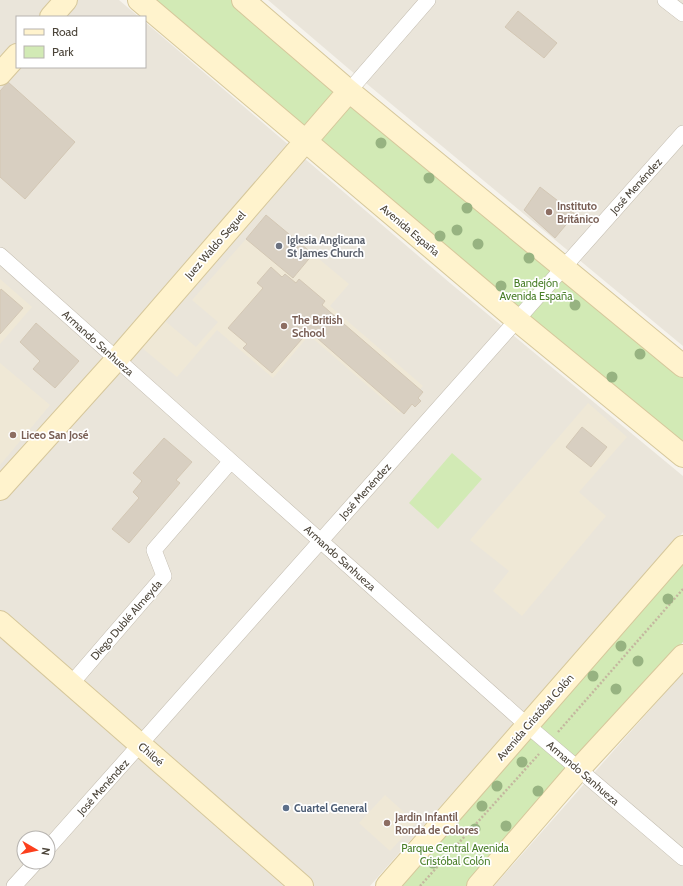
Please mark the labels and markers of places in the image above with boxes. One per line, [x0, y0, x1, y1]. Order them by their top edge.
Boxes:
place label: Instituto Británico [557, 199, 599, 226]
marker: Instituto Británico [544, 207, 554, 217]
place label: Iglesia Anglicana St James Church [287, 233, 366, 260]
marker: Iglesia Anglicana St James Church [274, 241, 284, 251]
place label: The British School [292, 313, 342, 340]
marker: The British School [279, 321, 289, 331]
place label: Liceo San José [21, 428, 89, 442]
marker: Liceo San José [8, 430, 18, 440]
place label: Cuartel General [294, 801, 367, 815]
marker: Cuartel General [281, 803, 291, 813]
place label: Jardin Infantil Ronda de Colores [394, 810, 479, 837]
marker: Jardin Infantil Ronda de Colores [382, 818, 392, 828]

